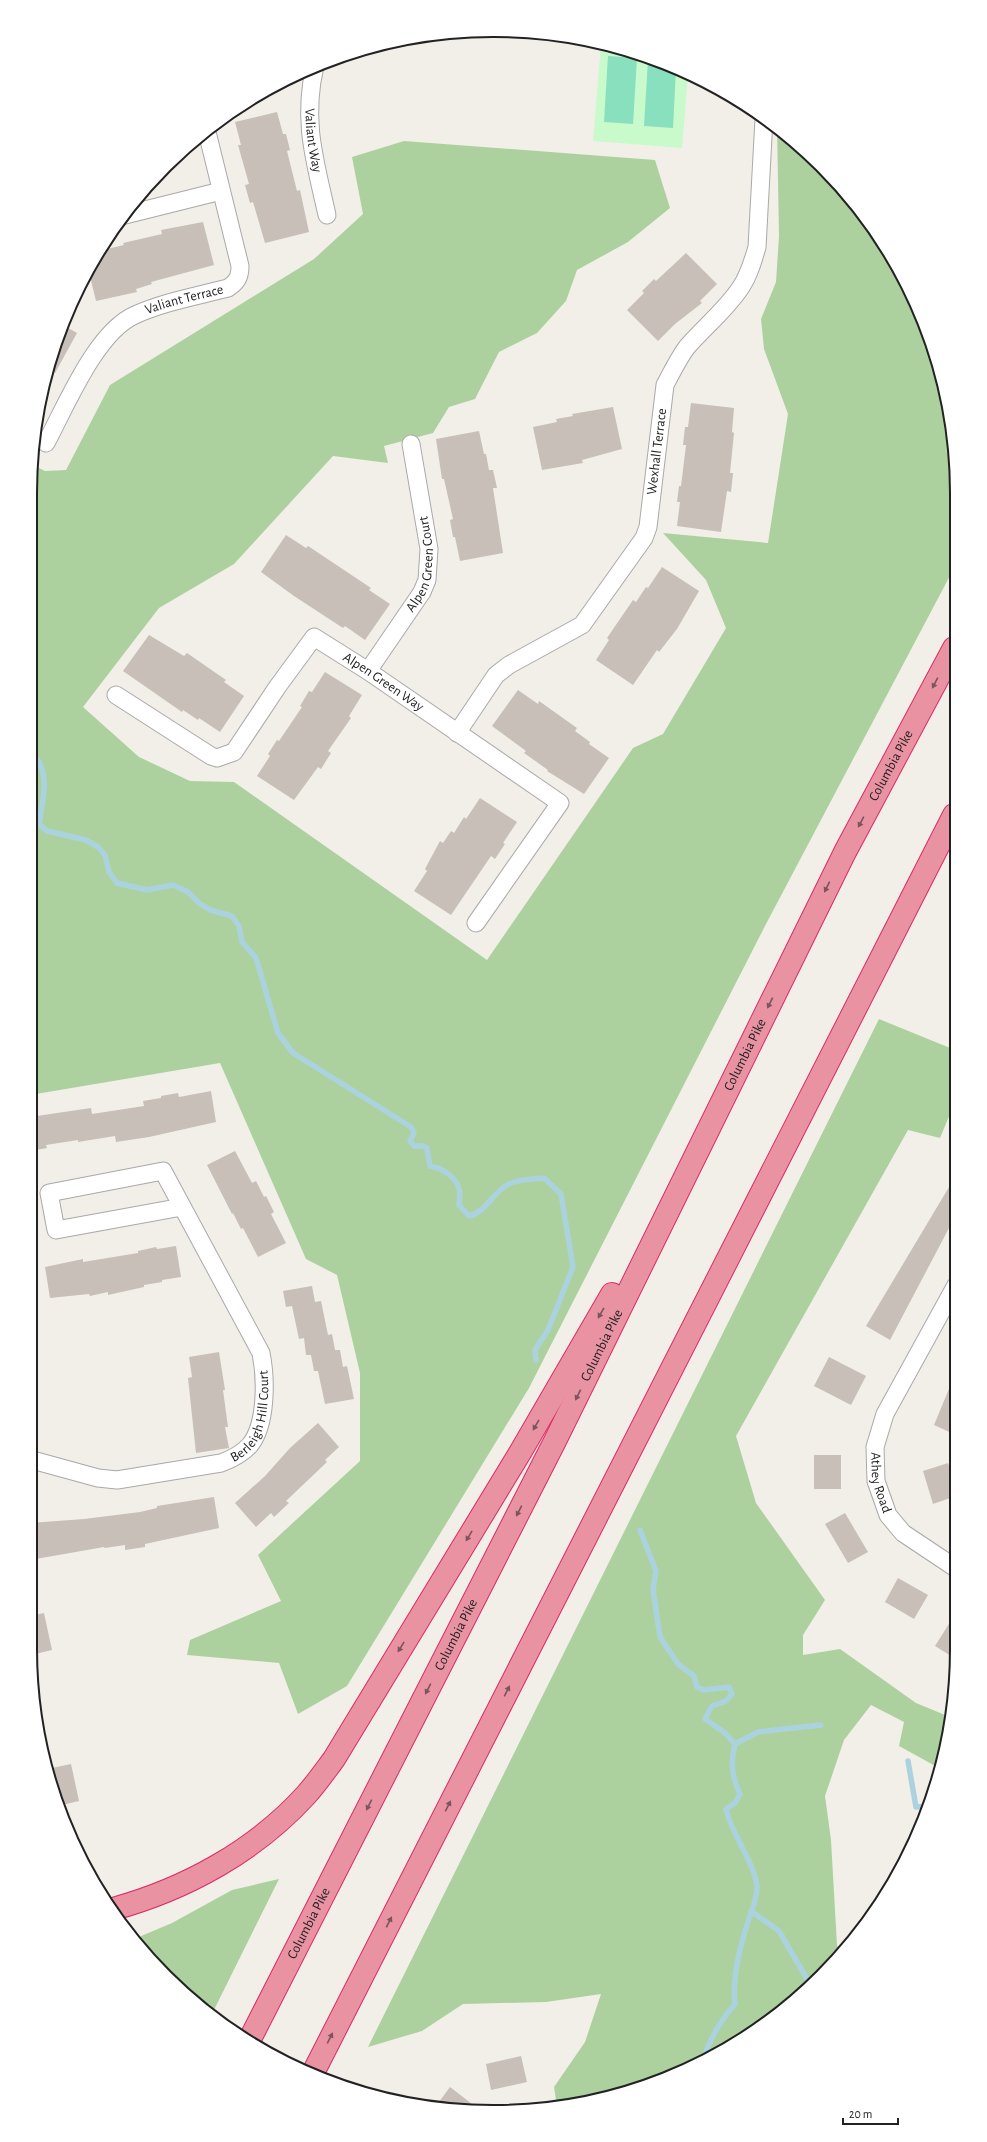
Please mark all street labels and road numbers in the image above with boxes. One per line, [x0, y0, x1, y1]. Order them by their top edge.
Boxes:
street label: Valiant Way [303, 108, 324, 174]
street label: Valiant Terrace [143, 282, 225, 317]
street label: Wexhall Terrace [645, 408, 669, 496]
street label: Alpen Green Court [403, 515, 436, 615]
street label: Alpen Green Way [340, 650, 426, 714]
street label: Columbia Pike [867, 728, 916, 803]
street label: Columbia Pike [722, 1017, 769, 1093]
street label: Columbia Pike [578, 1307, 626, 1384]
street label: Berleigh Hill Court [228, 1369, 271, 1465]
street label: Athey Road [868, 1452, 894, 1515]
street label: Columbia Pike [432, 1597, 480, 1673]
street label: Columbia Pike [285, 1885, 333, 1961]

